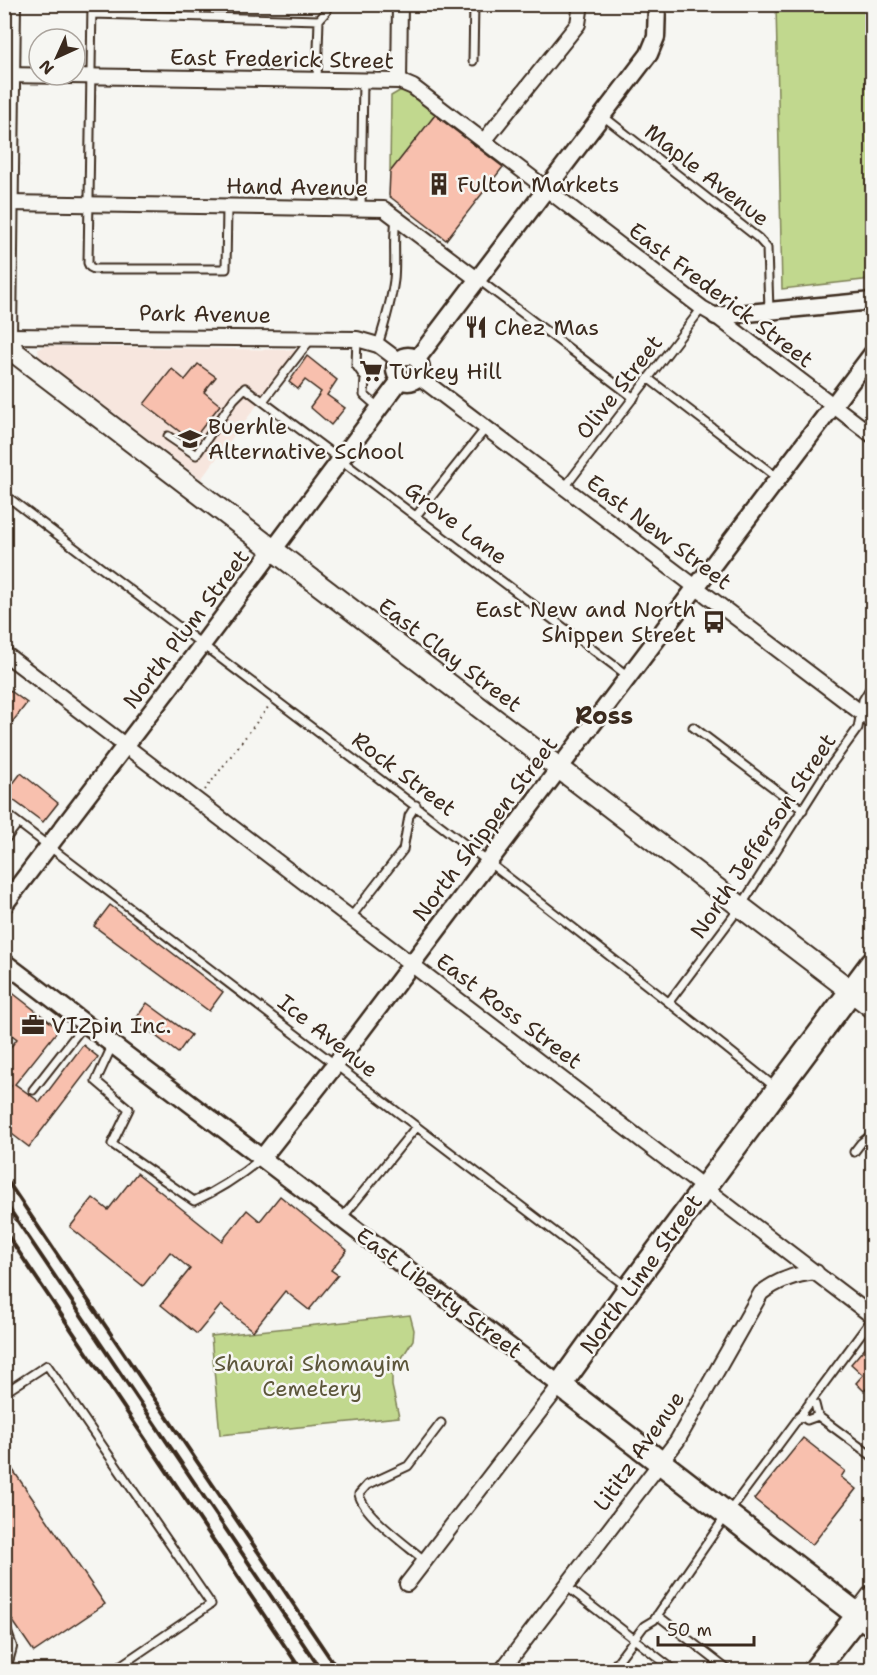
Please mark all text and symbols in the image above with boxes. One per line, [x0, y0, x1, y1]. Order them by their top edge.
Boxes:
north arrow [27, 27, 87, 87]
street label: East Frederick Street [170, 43, 394, 75]
text: N [35, 55, 59, 79]
street label: Maple Avenue [639, 117, 775, 233]
place label: Fulton Markets [457, 170, 620, 199]
street label: Hand Avenue [226, 171, 368, 203]
building icon: Fulton Markets [426, 171, 452, 197]
street label: East Frederick Street [623, 216, 819, 374]
street label: Park Avenue [139, 298, 271, 330]
place label: Chez Mas [494, 313, 599, 342]
restaurant icon: Chez Mas [463, 314, 489, 340]
street label: Olive Street [569, 329, 669, 445]
place label: Turkey Hill [389, 357, 502, 386]
supermarket icon: Turkey Hill [358, 358, 384, 384]
place label: Buerhle Alternative School [208, 412, 404, 466]
school or university icon: Buerhle Alternative School [177, 426, 203, 452]
street label: East New Street [581, 468, 737, 596]
street label: Grove Lane [399, 475, 513, 571]
street label: North Plum Street [116, 543, 256, 715]
street label: East Clay Street [372, 591, 528, 719]
place label: East New and North Shippen Street [475, 595, 696, 649]
bus stop icon: East New and North Shippen Street [701, 609, 727, 635]
district label: Ross [575, 700, 633, 732]
street label: Rock Street [346, 725, 462, 823]
street label: North Jefferson Street [683, 728, 843, 944]
street label: North Shippen Street [406, 731, 564, 927]
street label: East Ross Street [430, 947, 588, 1075]
street label: Ice Avenue [272, 988, 384, 1084]
place label: VIZpin Inc. [51, 1011, 171, 1040]
office icon: VIZpin Inc. [20, 1012, 46, 1038]
street label: North Lime Street [573, 1188, 709, 1360]
street label: East Liberty Street [350, 1221, 528, 1365]
park label: Shaurai Shomayim Cemetery [214, 1349, 410, 1403]
street label: Lititz Avenue [587, 1385, 691, 1517]
scale bar [658, 1609, 754, 1647]
text: 50 m [667, 1618, 712, 1642]

